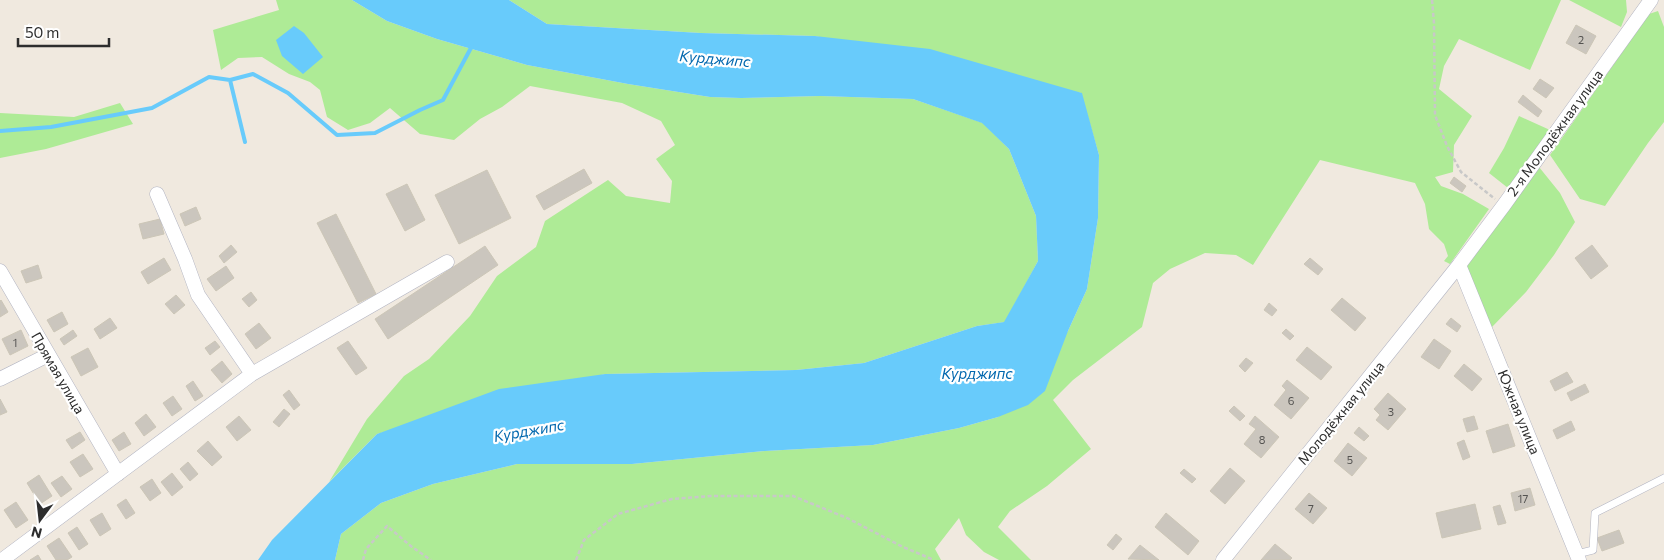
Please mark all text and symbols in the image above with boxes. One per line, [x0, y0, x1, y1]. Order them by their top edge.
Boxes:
scale bar [18, 15, 109, 47]
text: 50 m [25, 23, 59, 41]
house number: 2 [1578, 33, 1584, 46]
water label: Курджипс [679, 46, 752, 70]
street label: 2-я Молодёжная улица [1503, 66, 1606, 199]
street label: Прямая улица [28, 329, 89, 417]
house number: 1 [13, 336, 17, 349]
street label: Молодёжная улица [1294, 358, 1388, 468]
water label: Курджипс [941, 364, 1013, 382]
street label: Южная улица [1495, 367, 1544, 457]
house number: 6 [1288, 394, 1295, 407]
house number: 3 [1388, 405, 1394, 418]
water label: Курджипс [492, 415, 566, 445]
house number: 8 [1259, 433, 1266, 446]
house number: 5 [1347, 453, 1353, 466]
house number: 17 [1518, 492, 1528, 505]
north arrow [15, 495, 65, 545]
house number: 7 [1308, 502, 1314, 515]
text: N [29, 523, 44, 543]

